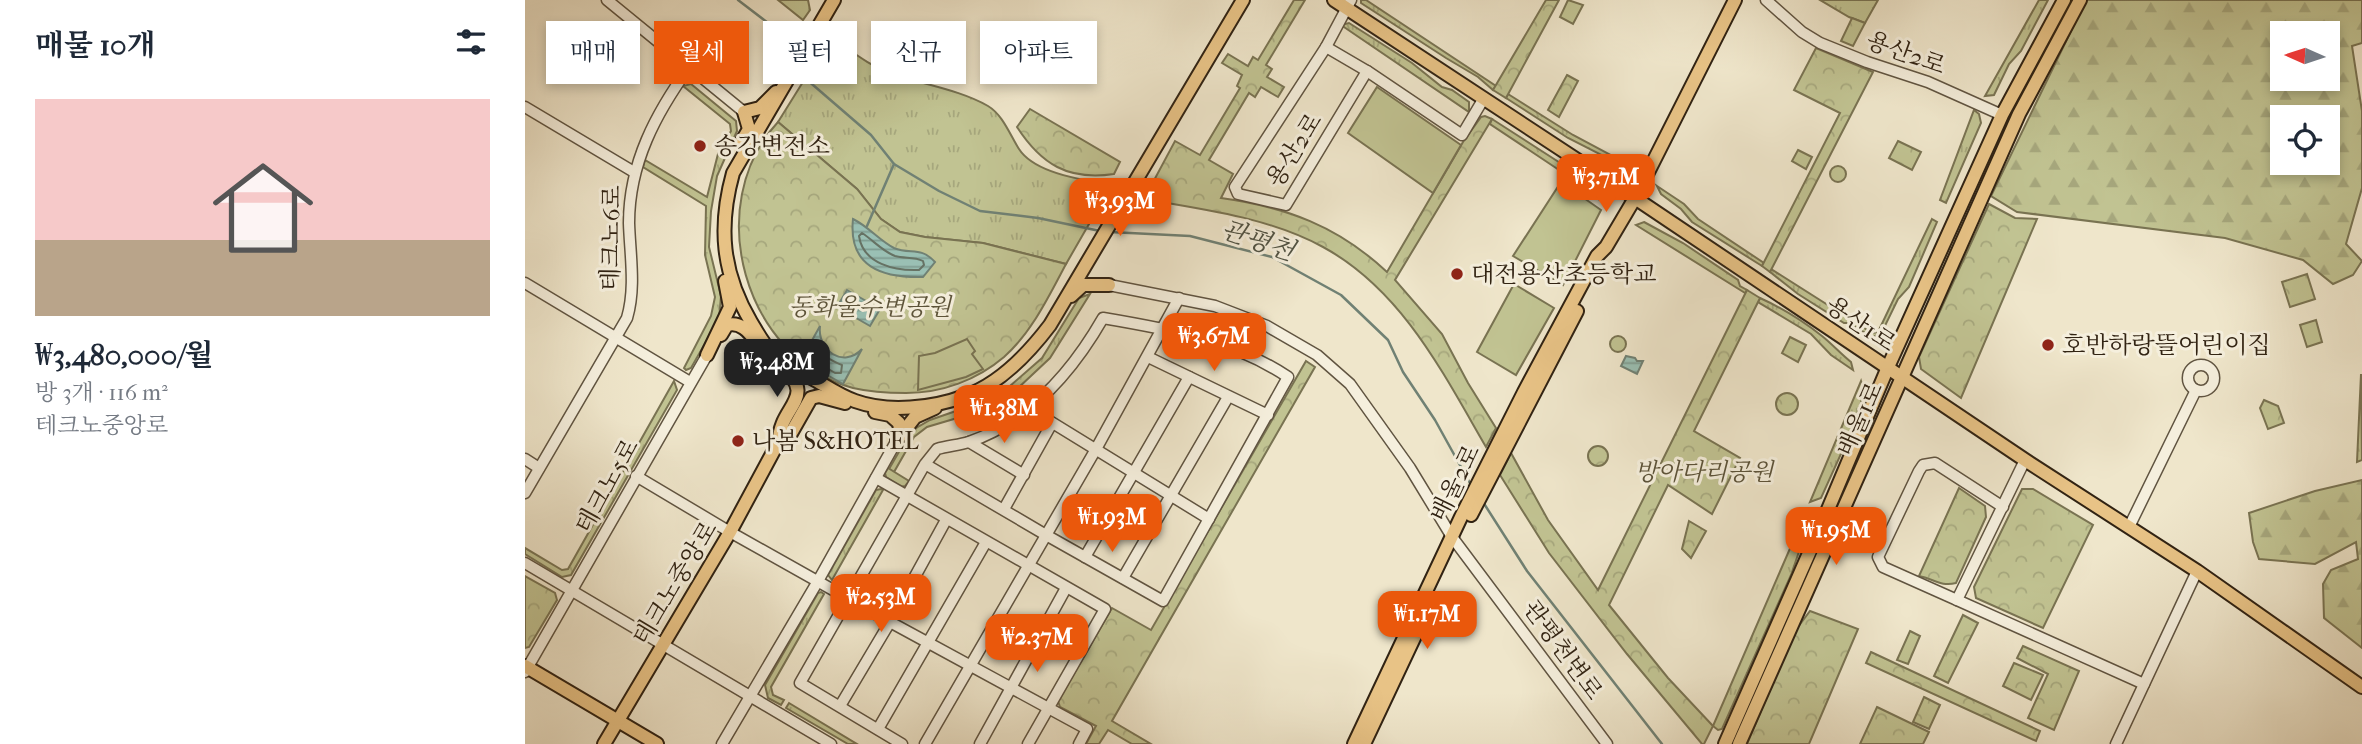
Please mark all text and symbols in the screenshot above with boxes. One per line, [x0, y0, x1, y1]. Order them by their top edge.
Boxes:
chip: 매매 [546, 21, 640, 84]
chip: 월세 [654, 21, 749, 84]
chip: 필터 [763, 21, 857, 84]
chip: 신규 [871, 21, 966, 84]
chip: 아파트 [980, 21, 1097, 84]
north arrow [2270, 21, 2340, 91]
map controls [2270, 21, 2340, 175]
icon: filters [452, 23, 490, 61]
street label: 용산2로 [1863, 26, 1949, 80]
text: 매물 10개 [35, 28, 155, 63]
button: locate [2270, 105, 2340, 175]
street label: 용산2로 [1260, 108, 1328, 192]
place label: 송강변전소 [714, 132, 830, 160]
marker: 송강변전소 [692, 138, 708, 154]
icon: home [200, 145, 326, 271]
pin: ₩3.71M [1549, 154, 1663, 214]
text: ₩3.71M [1573, 163, 1639, 190]
pin: ₩3.93M [1063, 178, 1177, 238]
street label: 테크노6로 [596, 185, 626, 291]
text: ₩3.93M [1085, 187, 1155, 214]
water label: 관평천 [1217, 214, 1300, 268]
place label: 대전용산초등학교 [1471, 260, 1656, 288]
marker: 대전용산초등학교 [1449, 266, 1465, 282]
street label: 용산1로 [1821, 291, 1901, 357]
park label: 동화울수변공원 [789, 293, 953, 321]
pin: ₩3.67M [1157, 314, 1271, 373]
text: ₩3.67M [1178, 322, 1250, 349]
place label: 호반하랑뜰어린이집 [2062, 331, 2271, 359]
marker: 호반하랑뜰어린이집 [2040, 337, 2056, 353]
text: ₩3,480,000/월 [35, 338, 214, 373]
pin: ₩3.48M [720, 340, 834, 399]
text: ₩3.48M [740, 348, 814, 375]
street label: 배울1로 [1831, 378, 1889, 460]
text: 방 3개 · 116 m² [35, 379, 168, 406]
pin: ₩1.38M [947, 386, 1061, 445]
text: ₩1.38M [970, 394, 1038, 421]
text: 테크노중앙로 [35, 412, 168, 439]
place label: 나봄 S&HOTEL [752, 427, 919, 455]
marker: 나봄 S&HOTEL [730, 433, 746, 449]
street label: 테크노5로 [570, 434, 644, 538]
street label: 배울2로 [1424, 440, 1486, 526]
park label: 방아다리공원 [1634, 458, 1775, 486]
pin: ₩1.93M [1055, 494, 1169, 554]
text: ₩1.93M [1078, 503, 1146, 530]
pin: ₩1.95M [1779, 508, 1893, 567]
street label: 테크노중앙로 [627, 516, 723, 650]
text: ₩1.95M [1802, 516, 1870, 543]
pin: ₩2.53M [824, 574, 938, 634]
text: ₩2.53M [846, 583, 916, 610]
pin: ₩1.17M [1370, 592, 1484, 651]
street label: 관평천변로 [1518, 595, 1608, 705]
text: ₩1.17M [1394, 600, 1460, 627]
pin: ₩2.37M [980, 614, 1094, 674]
text: ₩2.37M [1001, 623, 1073, 650]

